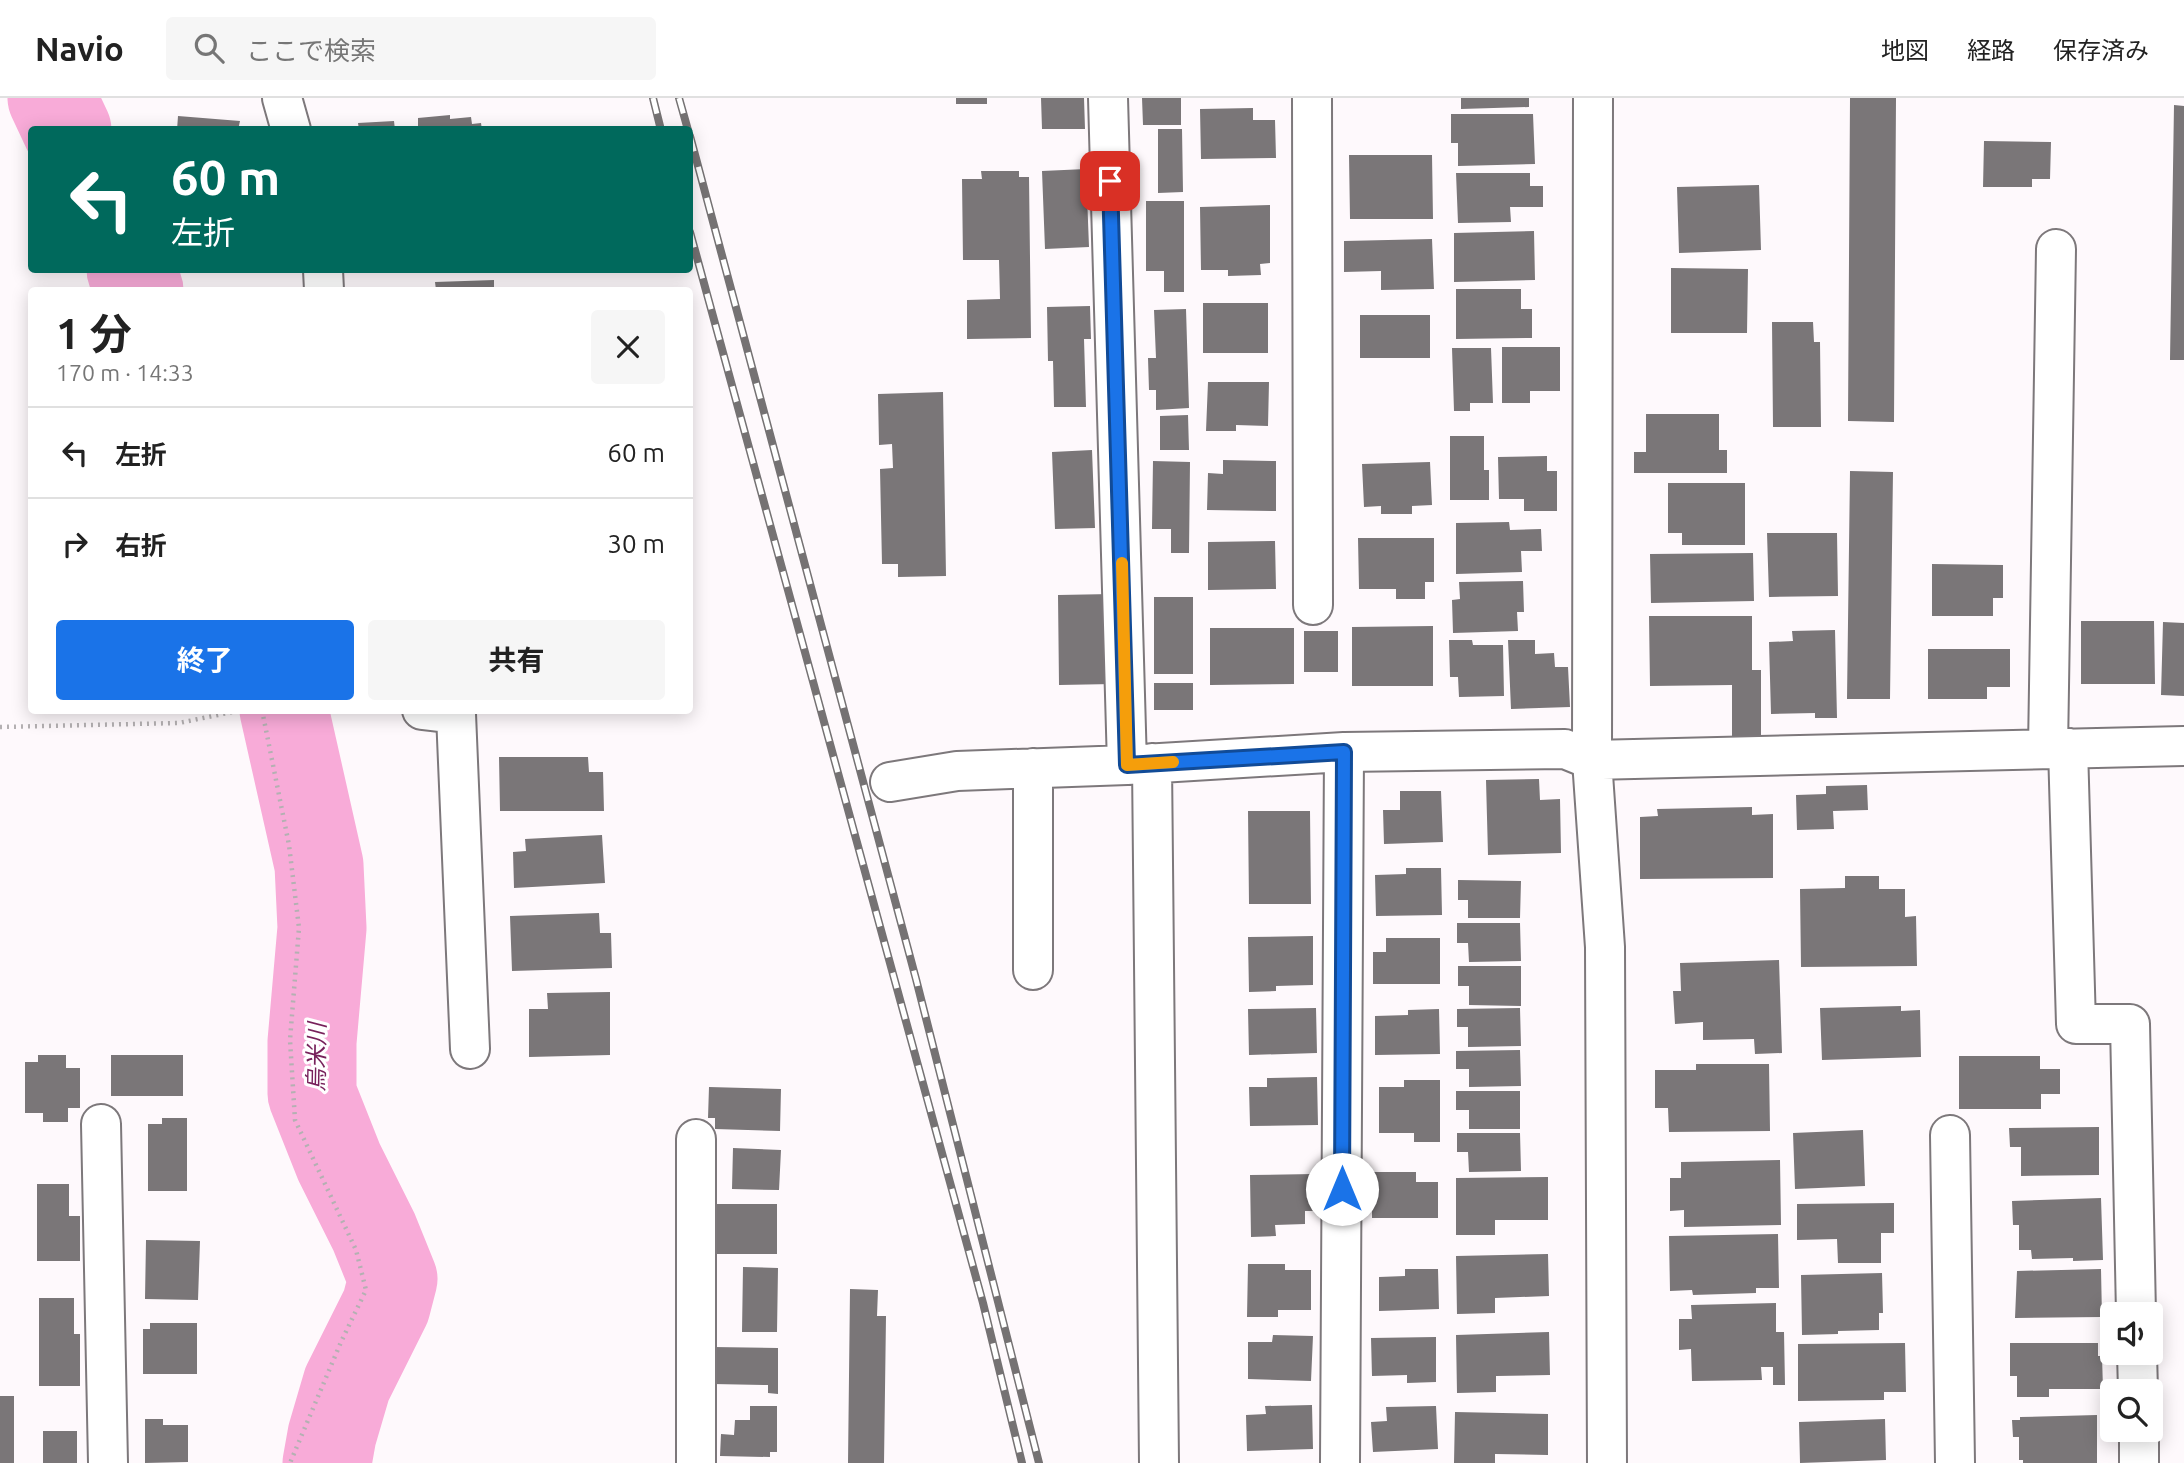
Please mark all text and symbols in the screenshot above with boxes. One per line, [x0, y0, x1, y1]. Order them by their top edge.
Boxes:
search box [166, 17, 656, 80]
icon: search [190, 29, 228, 67]
text: Navio [35, 30, 124, 67]
text: ここで検索 [246, 36, 376, 65]
text: 地図 [1881, 37, 1929, 64]
text: 経路 [1967, 37, 2015, 64]
text: 保存済み [2053, 37, 2149, 64]
text: 60 m [171, 149, 280, 204]
pin [1080, 151, 1140, 211]
icon: left [56, 154, 147, 245]
icon: arrive [1091, 162, 1129, 200]
text: 左折 [171, 214, 235, 250]
text: 1 分 [56, 310, 132, 357]
button: close [591, 310, 665, 384]
text: 170 m · 14:33 [56, 360, 194, 385]
icon: left [56, 434, 94, 472]
text: 60 m [607, 438, 665, 467]
text: 左折 [115, 440, 167, 469]
icon: right [56, 525, 94, 563]
text: 30 m [607, 529, 665, 558]
text: 右折 [115, 531, 167, 560]
button: 終了 [56, 620, 354, 700]
button: 共有 [368, 620, 665, 700]
water label: 烏米川 [303, 1019, 329, 1092]
position arrow [1305, 1152, 1379, 1226]
map controls [2100, 1302, 2163, 1442]
button: sound [2100, 1302, 2163, 1365]
button: search [2100, 1379, 2163, 1442]

